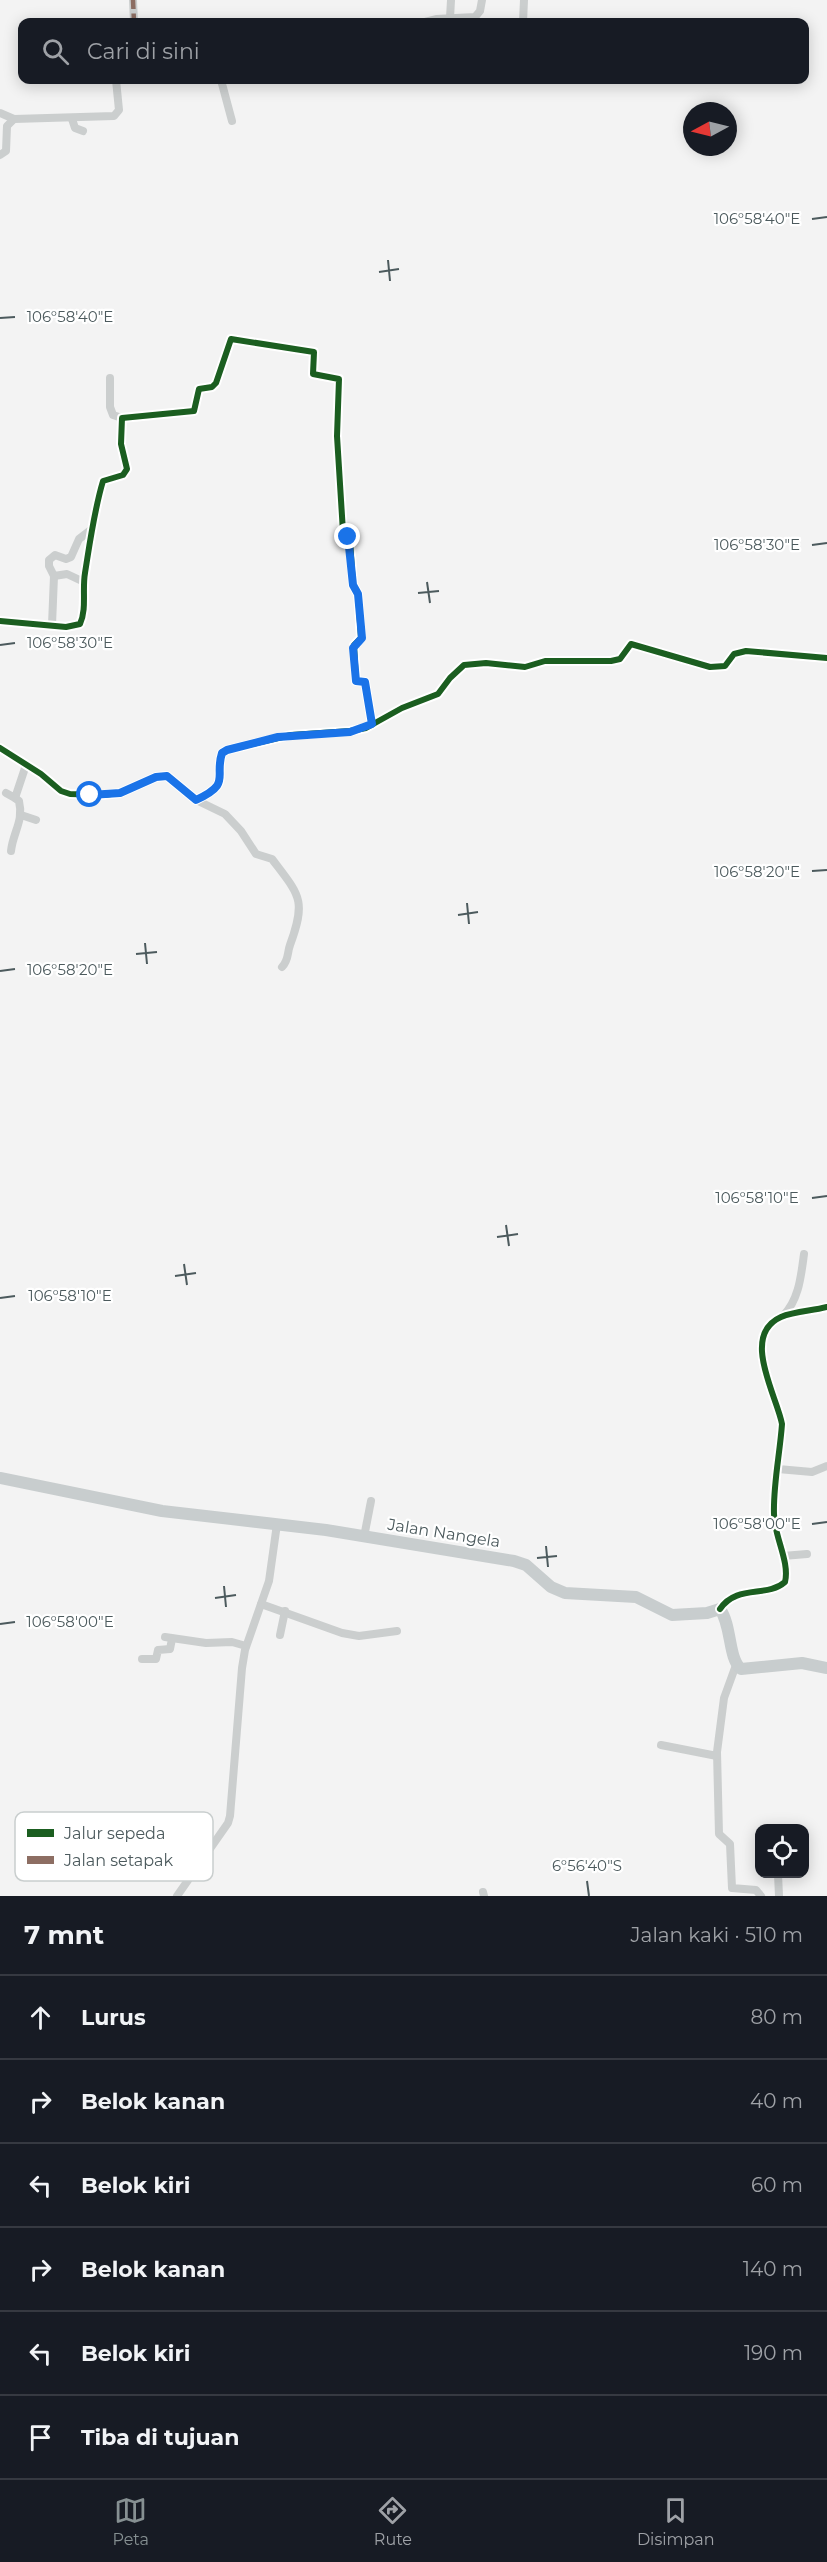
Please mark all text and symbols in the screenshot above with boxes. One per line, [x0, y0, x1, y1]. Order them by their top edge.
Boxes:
search box [18, 18, 809, 84]
icon: search [39, 35, 72, 68]
text: Cari di sini [87, 38, 200, 65]
north arrow [683, 102, 737, 156]
text: 106°58'40"E [714, 209, 800, 228]
text: 106°58'40"E [27, 307, 113, 326]
route end [334, 523, 360, 549]
text: 106°58'30"E [714, 535, 800, 554]
text: 106°58'30"E [27, 633, 113, 652]
route start [76, 781, 102, 807]
text: 106°58'20"E [714, 862, 800, 881]
text: 106°58'20"E [27, 960, 113, 979]
text: 106°58'10"E [715, 1188, 799, 1207]
text: 106°58'10"E [28, 1286, 112, 1305]
text: 106°58'00"E [713, 1514, 801, 1533]
street label: Jalan Nangela [385, 1515, 502, 1551]
text: 106°58'00"E [26, 1612, 114, 1631]
legend [15, 1812, 213, 1881]
text: Jalur sepeda [63, 1824, 165, 1843]
map controls [755, 1824, 809, 1878]
button: locate [755, 1824, 809, 1878]
text: Jalan setapak [63, 1851, 174, 1870]
text: 6°56'40"S [552, 1856, 622, 1875]
text: 7 mnt [24, 1919, 104, 1951]
text: Jalan kaki · 510 m [631, 1923, 803, 1947]
icon: ahead [24, 2001, 57, 2034]
text: Lurus [81, 2004, 146, 2031]
text: 80 m [751, 2005, 803, 2029]
icon: right [24, 2085, 57, 2118]
text: Belok kanan [81, 2088, 225, 2115]
text: 40 m [750, 2089, 803, 2113]
icon: left [24, 2169, 57, 2202]
text: Belok kiri [81, 2172, 190, 2199]
text: 60 m [751, 2173, 803, 2197]
icon: right [24, 2253, 57, 2286]
text: Belok kanan [81, 2256, 225, 2283]
text: 140 m [743, 2257, 803, 2281]
icon: left [24, 2337, 57, 2370]
text: Belok kiri [81, 2340, 190, 2367]
text: 190 m [744, 2341, 803, 2365]
icon: arrive [24, 2421, 57, 2454]
text: Tiba di tujuan [81, 2424, 239, 2451]
tab: Peta [112, 2494, 149, 2549]
tab: Rute [374, 2494, 412, 2549]
tab: Disimpan [637, 2494, 715, 2549]

